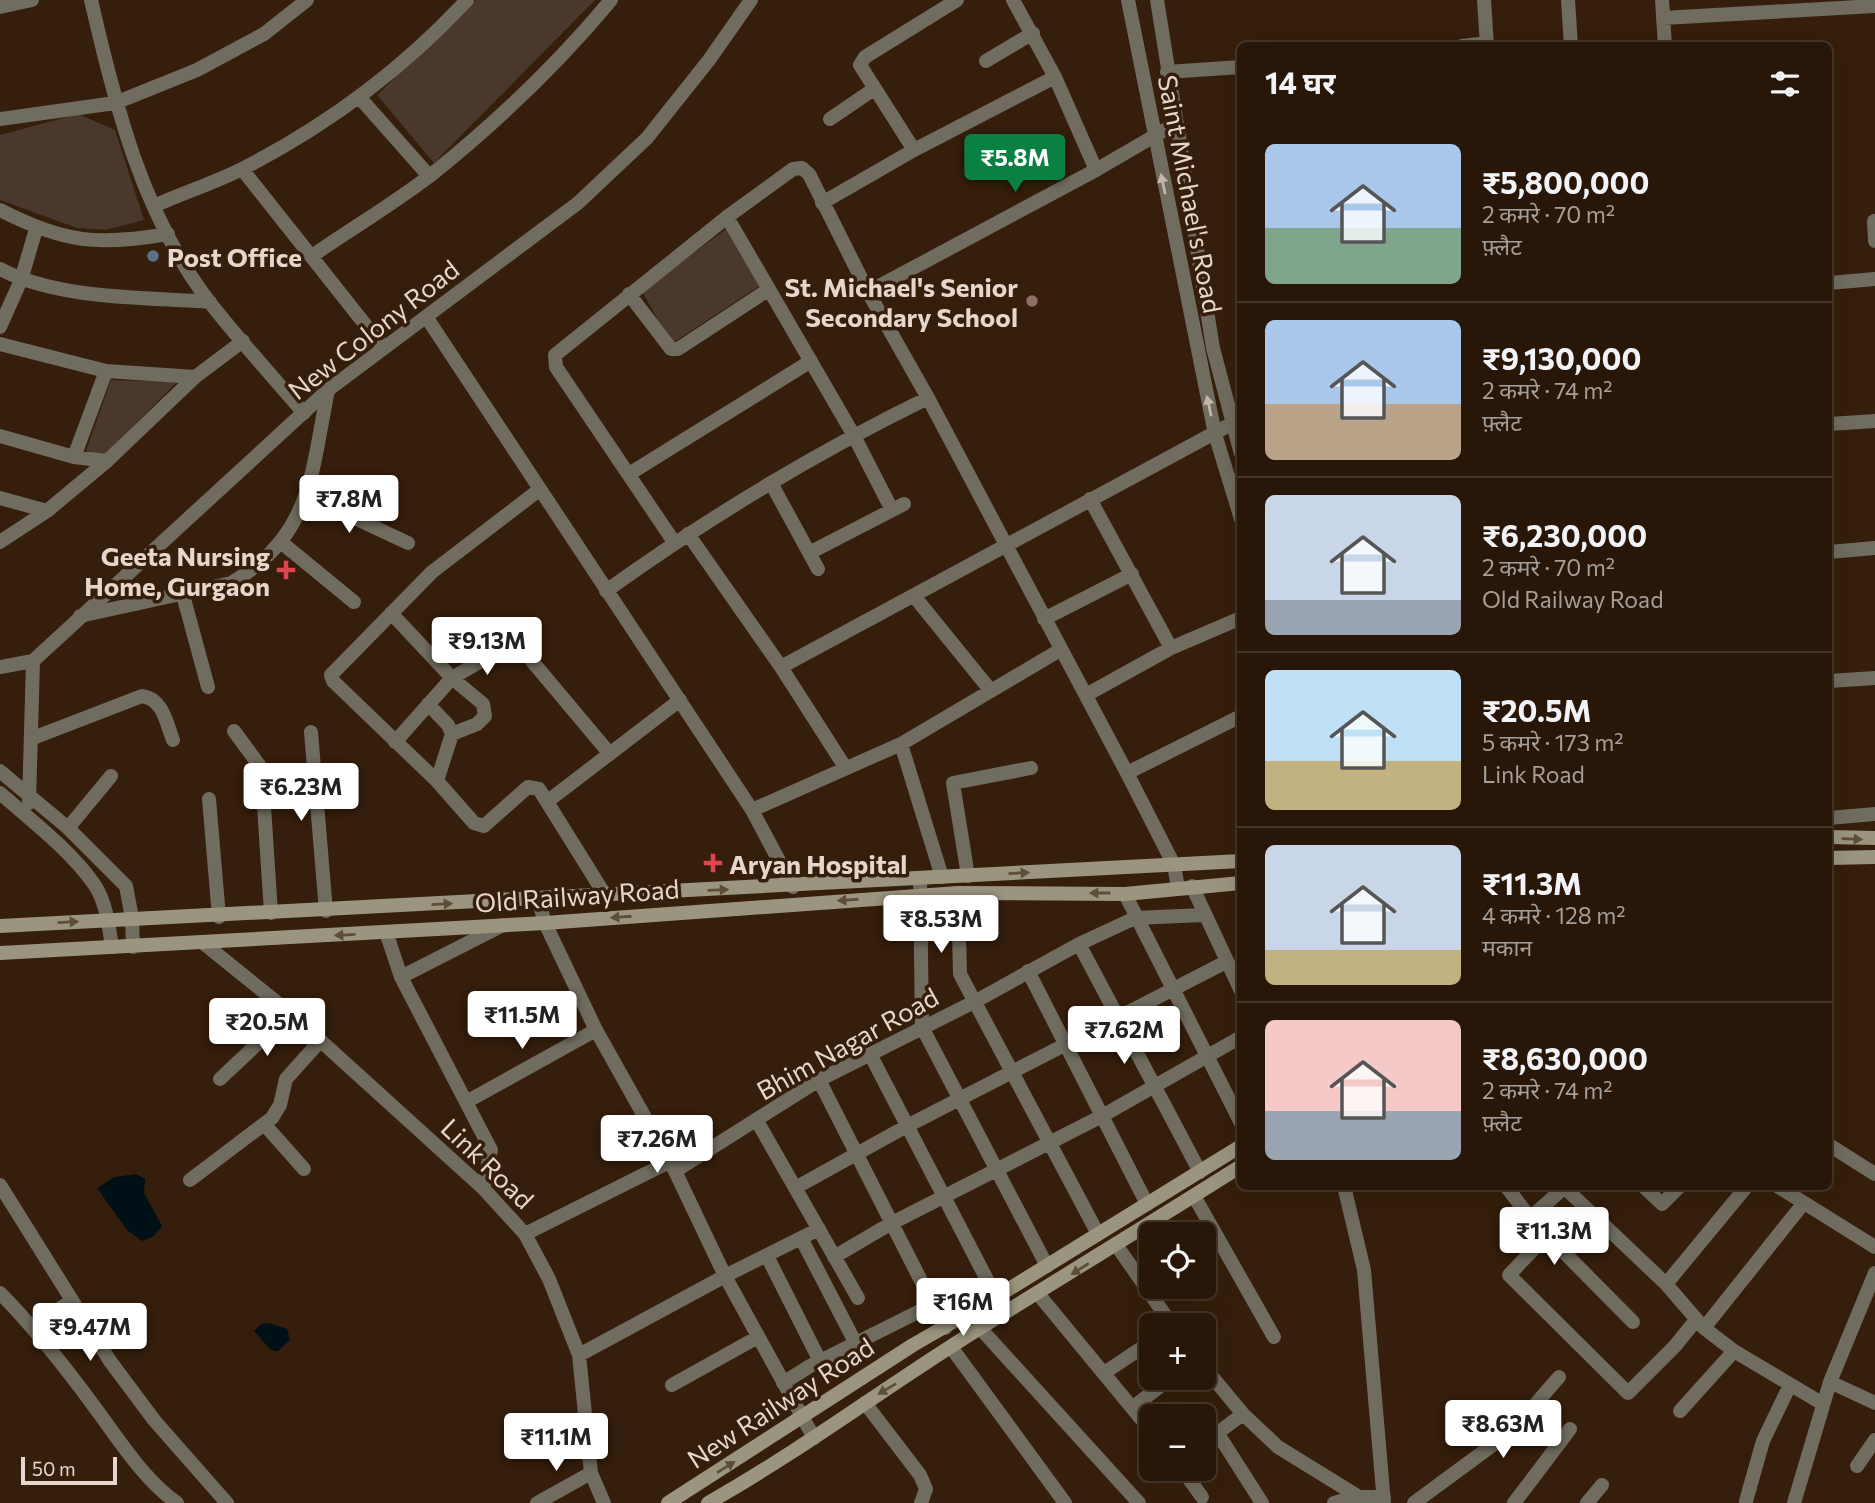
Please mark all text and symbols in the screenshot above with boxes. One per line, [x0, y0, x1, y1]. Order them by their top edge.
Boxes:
text: 14 घर [1265, 63, 1335, 100]
icon: filters [1766, 65, 1804, 103]
street label: Saint Michael's Road [1153, 72, 1229, 316]
pin: ₹5.8M [966, 134, 1064, 194]
text: ₹5.8M [980, 143, 1050, 171]
text: ₹5,800,000 [1482, 163, 1649, 200]
icon: home [1321, 172, 1405, 256]
one-way arrow [1157, 173, 1168, 195]
text: 2 कमरे · 70 m² [1482, 200, 1615, 228]
text: फ़्लैट [1482, 232, 1522, 260]
place label: Post Office [167, 241, 302, 272]
marker: Post Office [145, 248, 161, 264]
street label: New Colony Road [281, 253, 465, 405]
place label: St. Michael's Senior Secondary School [785, 271, 1018, 332]
marker: St. Michael's Senior Secondary School [1024, 293, 1040, 309]
text: ₹9,130,000 [1482, 339, 1641, 376]
icon: home [1321, 348, 1405, 432]
text: 2 कमरे · 74 m² [1482, 376, 1613, 404]
one-way arrow [1204, 395, 1215, 417]
text: फ़्लैट [1482, 408, 1522, 436]
pin: ₹7.8M [300, 476, 398, 535]
text: ₹7.8M [315, 484, 383, 512]
text: ₹6,230,000 [1482, 516, 1647, 553]
icon: home [1321, 523, 1405, 607]
place label: Geeta Nursing Home, Gurgaon [84, 540, 270, 601]
text: 2 कमरे · 70 m² [1482, 553, 1615, 581]
marker: Geeta Nursing Home, Gurgaon [276, 560, 296, 580]
text: Old Railway Road [1482, 585, 1663, 613]
pin: ₹9.13M [430, 618, 544, 677]
text: ₹9.13M [448, 626, 526, 654]
text: ₹20.5M [1482, 691, 1591, 728]
icon: home [1321, 698, 1405, 782]
text: 5 कमरे · 173 m² [1482, 728, 1624, 756]
text: Link Road [1482, 760, 1585, 788]
pin: ₹6.23M [244, 764, 358, 823]
text: ₹6.23M [260, 772, 342, 800]
one-way arrow [1841, 833, 1863, 844]
place label: Aryan Hospital [729, 848, 907, 879]
marker: Aryan Hospital [703, 853, 723, 873]
text: ₹11.3M [1482, 864, 1582, 901]
one-way arrow [1008, 868, 1030, 879]
street label: Old Railway Road [474, 872, 680, 918]
icon: home [1321, 873, 1405, 957]
one-way arrow [708, 884, 730, 895]
one-way arrow [1088, 888, 1110, 899]
one-way arrow [837, 895, 859, 906]
pin: ₹8.53M [884, 895, 998, 955]
one-way arrow [431, 898, 453, 909]
text: 4 कमरे · 128 m² [1482, 901, 1625, 929]
text: ₹8.53M [899, 904, 983, 932]
one-way arrow [610, 912, 632, 923]
one-way arrow [57, 916, 79, 927]
one-way arrow [334, 929, 356, 940]
text: मकान [1482, 933, 1532, 961]
street label: Bhim Nagar Road [751, 980, 943, 1106]
pin: ₹11.5M [465, 992, 579, 1051]
pin: ₹20.5M [210, 998, 324, 1058]
text: ₹11.5M [484, 1000, 560, 1028]
pin: ₹7.62M [1067, 1006, 1181, 1066]
text: ₹20.5M [225, 1007, 309, 1035]
text: ₹7.62M [1084, 1015, 1164, 1043]
text: ₹8,630,000 [1482, 1039, 1648, 1076]
icon: home [1321, 1048, 1405, 1132]
text: 2 कमरे · 74 m² [1482, 1076, 1613, 1104]
text: फ़्लैट [1482, 1108, 1522, 1136]
street label: Link Road [435, 1111, 541, 1215]
pin: ₹7.26M [600, 1116, 714, 1175]
text: ₹7.26M [617, 1124, 697, 1152]
pin: ₹11.3M [1497, 1208, 1611, 1267]
text: ₹11.3M [1516, 1216, 1592, 1244]
map controls [1139, 1222, 1216, 1481]
button: locate [1139, 1222, 1216, 1299]
one-way arrow [1071, 1262, 1090, 1275]
pin: ₹16M [922, 1278, 1004, 1338]
text: ₹16M [933, 1287, 993, 1315]
pin: ₹9.47M [33, 1304, 147, 1363]
text: ₹9.47M [49, 1312, 131, 1340]
button: + [1139, 1313, 1216, 1390]
street label: New Railway Road [681, 1330, 879, 1474]
one-way arrow [878, 1383, 897, 1396]
pin: ₹8.63M [1446, 1400, 1560, 1460]
button: − [1139, 1404, 1216, 1481]
text: ₹8.63M [1461, 1409, 1545, 1437]
pin: ₹11.1M [499, 1414, 613, 1473]
text: ₹11.1M [520, 1422, 592, 1450]
scale bar [21, 1454, 117, 1486]
text: 50 m [32, 1457, 76, 1480]
one-way arrow [717, 1461, 736, 1474]

